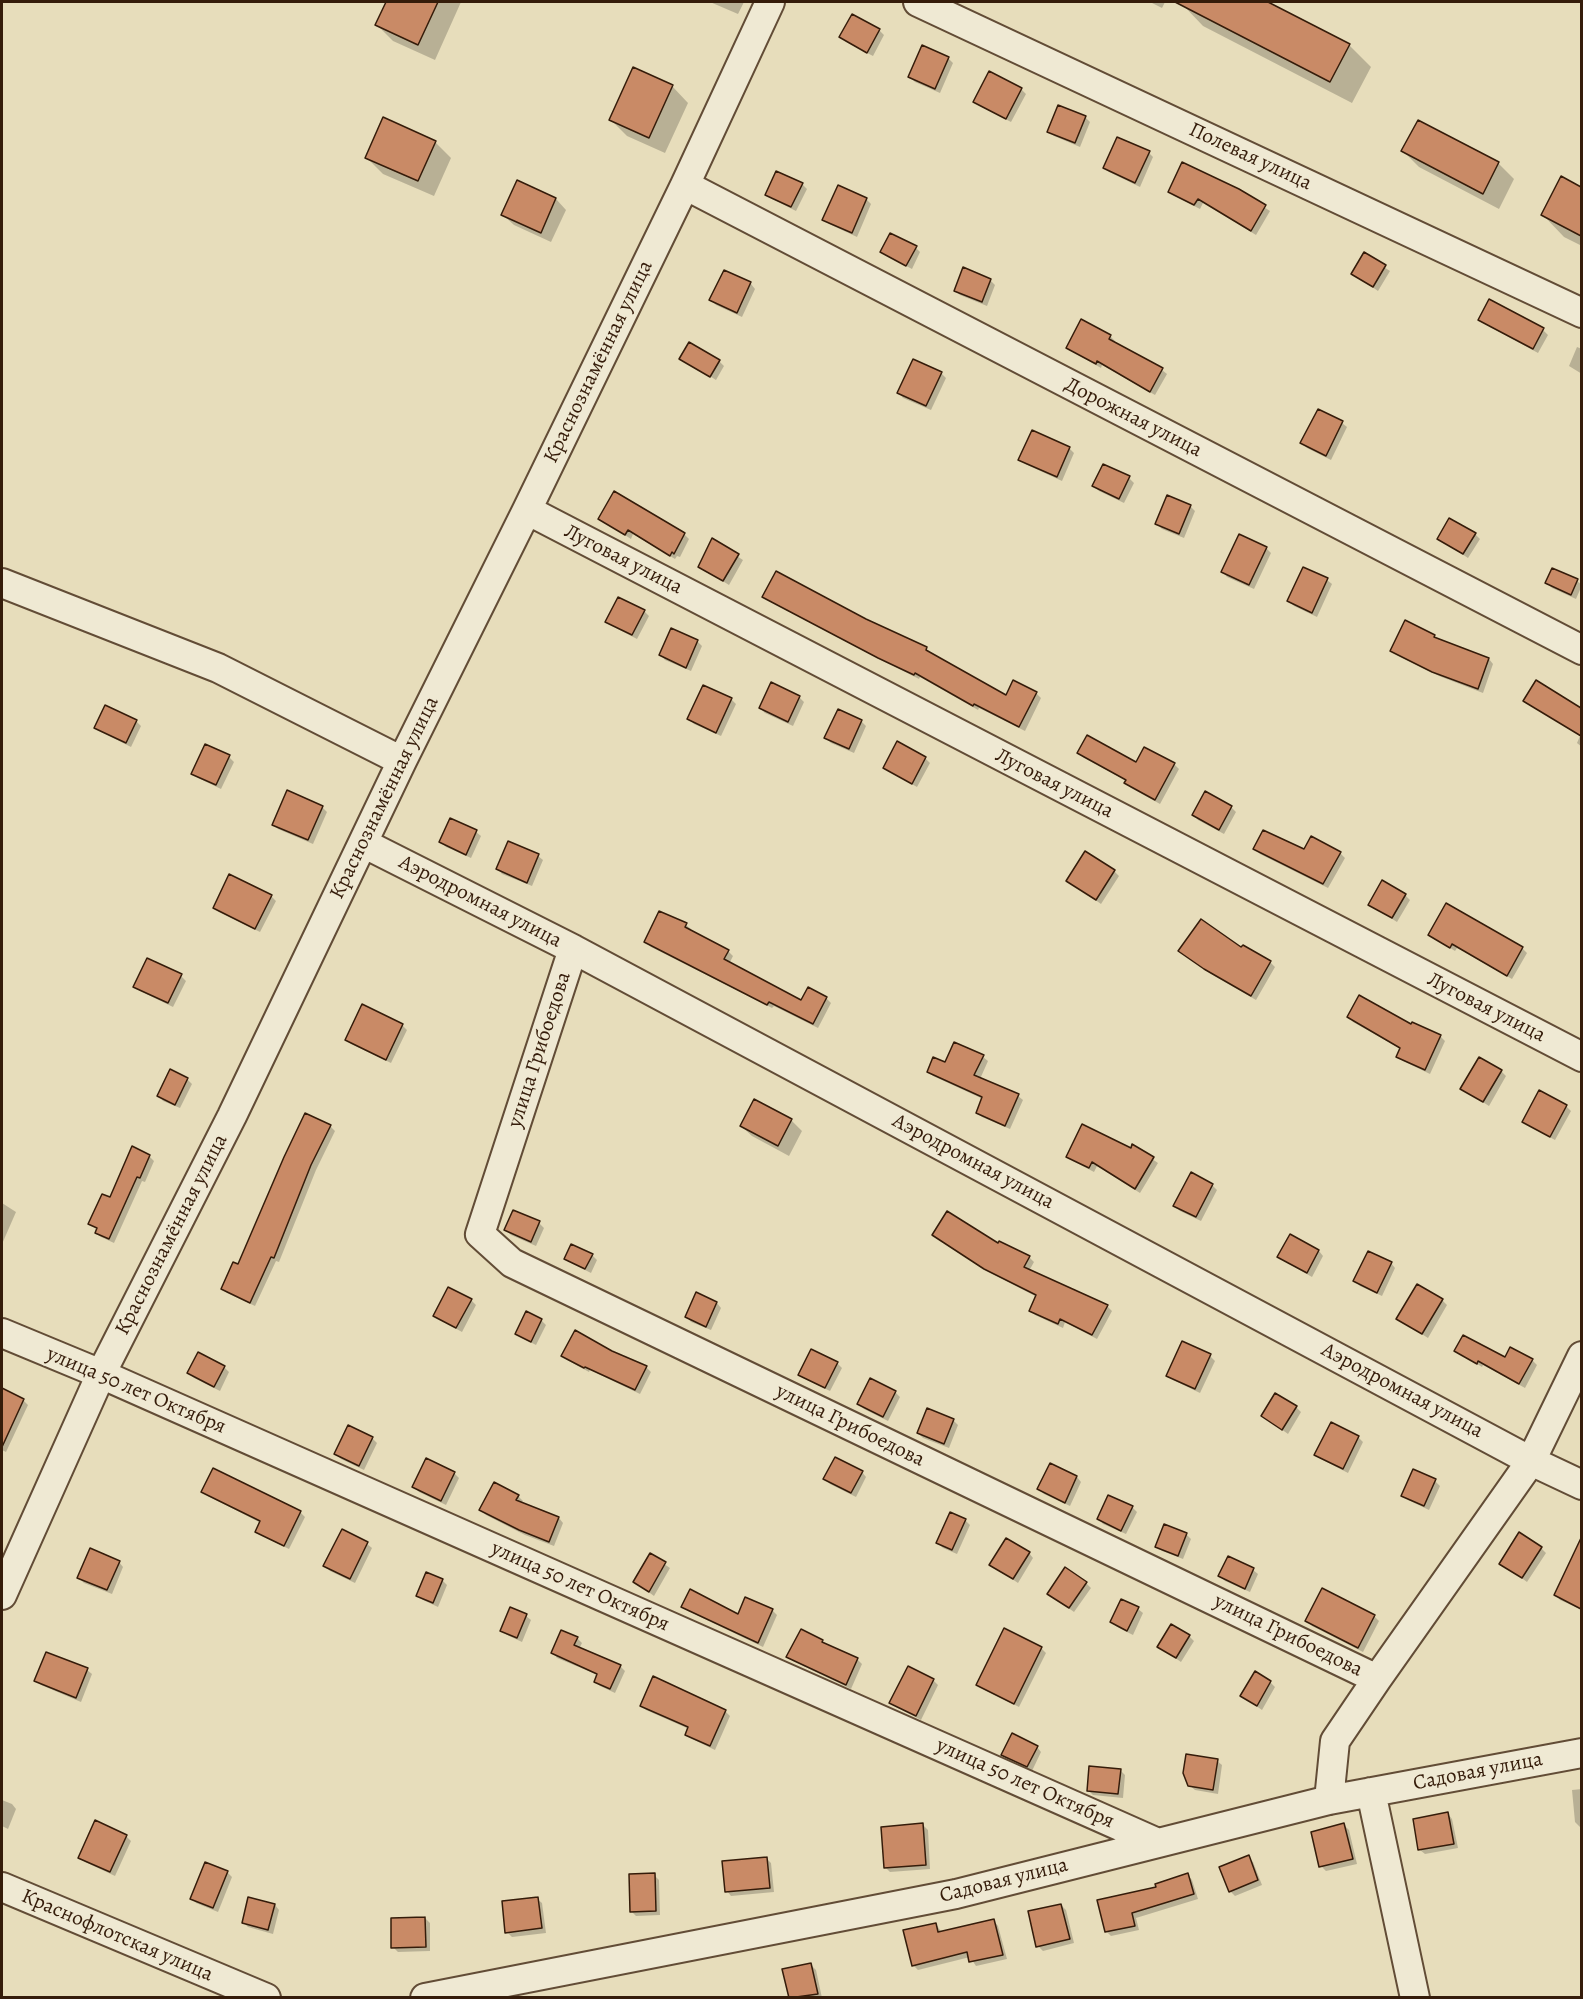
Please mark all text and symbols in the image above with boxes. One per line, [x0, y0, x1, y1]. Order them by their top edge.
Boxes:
street label: Полевая улица [1185, 118, 1315, 196]
street label: Краснознамённая улица [539, 257, 659, 467]
street label: Дорожная улица [1060, 373, 1206, 463]
street label: Луговая улица [560, 519, 686, 601]
street label: Краснознамённая улица [325, 693, 445, 903]
street label: Луговая улица [991, 743, 1117, 825]
street label: Аэродромная улица [394, 850, 566, 954]
street label: Луговая улица [1423, 967, 1549, 1049]
street label: улица Грибоедова [503, 969, 577, 1131]
street label: Аэродромная улица [888, 1109, 1058, 1215]
street label: Краснознамённая улица [110, 1130, 234, 1340]
street label: Аэродромная улица [1317, 1338, 1487, 1444]
street label: улица 50 лет Октября [43, 1342, 229, 1440]
street label: улица Грибоедова [771, 1379, 929, 1473]
street label: улица 50 лет Октября [487, 1536, 673, 1638]
street label: улица Грибоедова [1209, 1589, 1367, 1683]
street label: улица 50 лет Октября [932, 1733, 1118, 1835]
street label: Садовая улица [1411, 1747, 1545, 1797]
street label: Садовая улица [937, 1853, 1071, 1909]
street label: Краснофлотская улица [17, 1884, 217, 1988]

